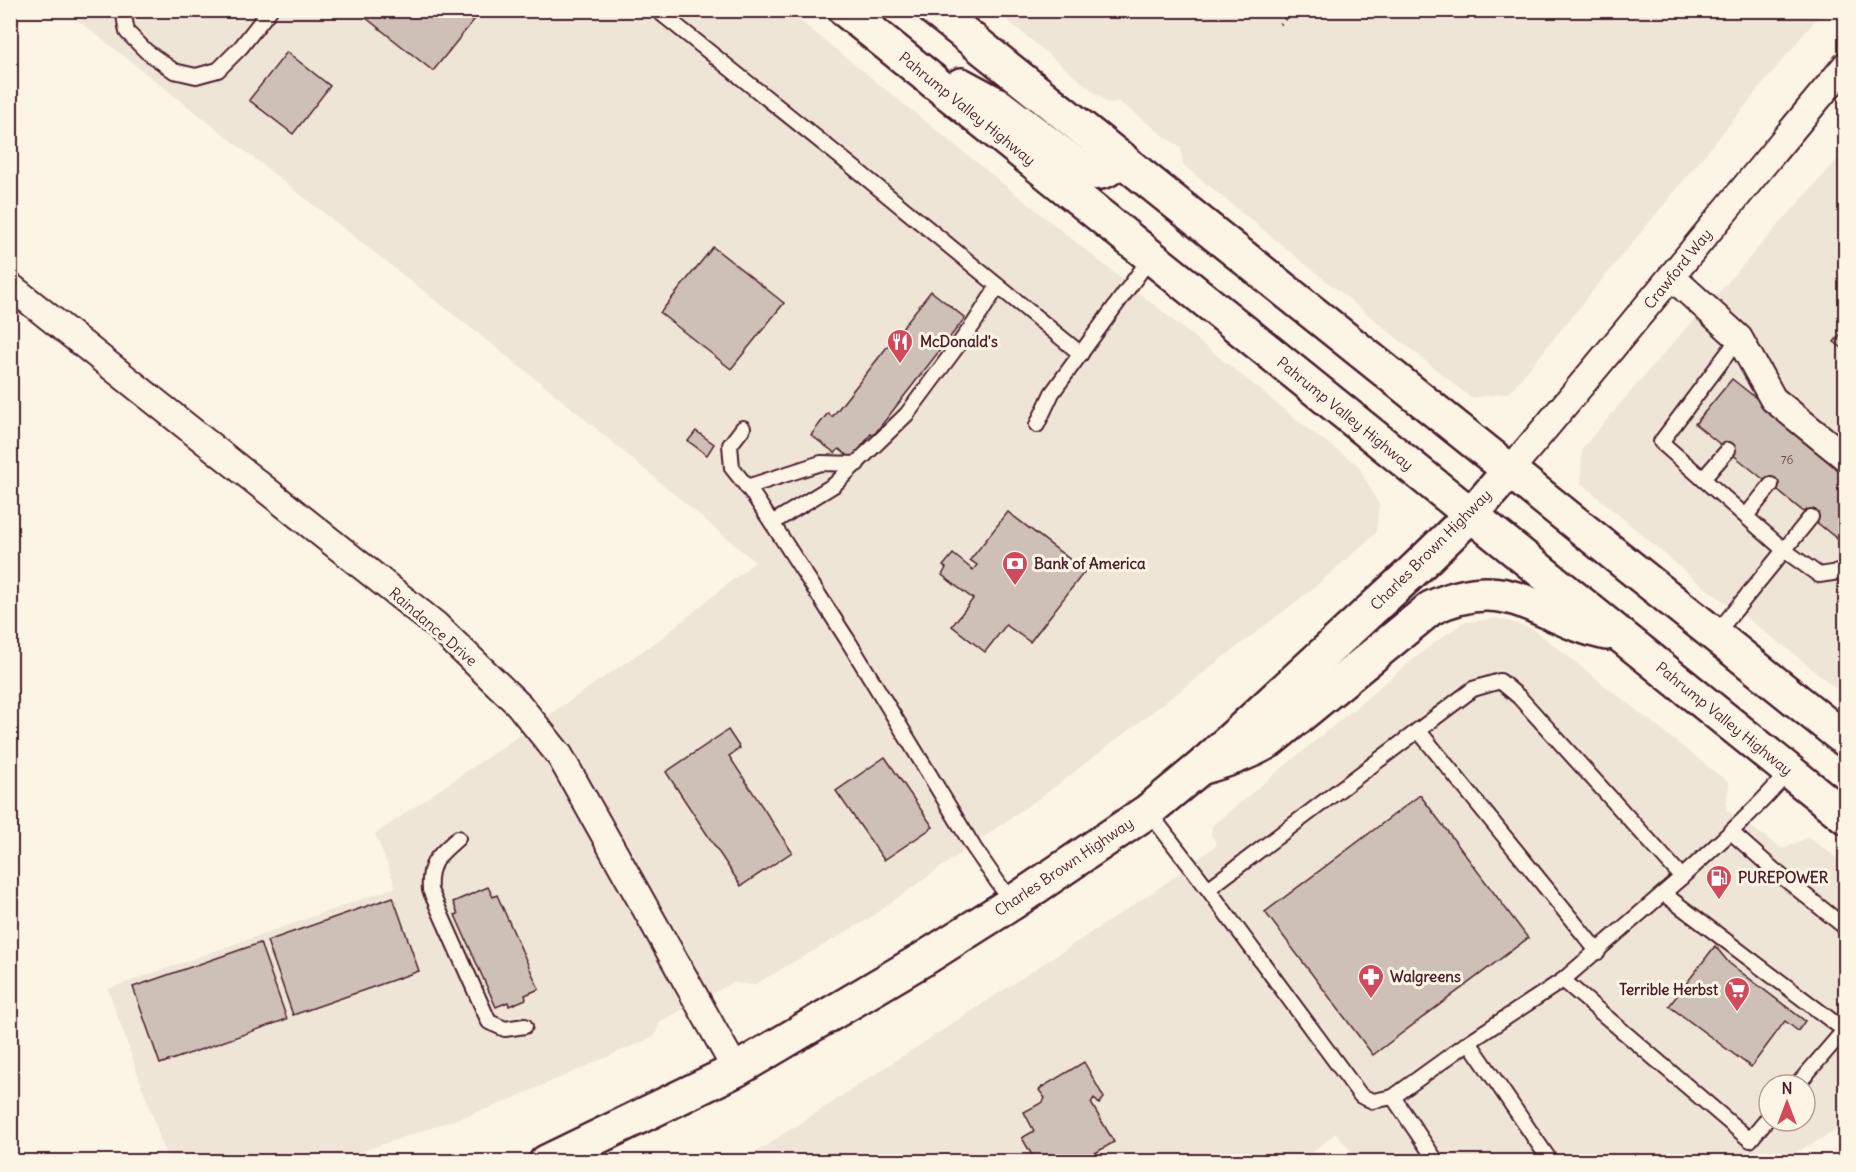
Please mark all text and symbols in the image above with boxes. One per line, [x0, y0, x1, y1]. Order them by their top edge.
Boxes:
street label: Pahrump Valley Highway [895, 48, 1039, 170]
street label: Crawford Way [1639, 225, 1716, 313]
restaurant icon: McDonald's [885, 327, 915, 365]
place label: McDonald's [920, 332, 998, 351]
street label: Pahrump Valley Highway [1273, 353, 1417, 475]
house number: 76 [1781, 452, 1793, 467]
street label: Charles Brown Highway [1366, 485, 1495, 614]
bank icon: Bank of America [1000, 549, 1030, 587]
place label: Bank of America [1034, 554, 1146, 573]
street label: Raindance Drive [385, 583, 481, 670]
street label: Pahrump Valley Highway [1652, 658, 1796, 780]
street label: Charles Brown Highway [991, 813, 1137, 920]
fuel station icon: PUREPOWER [1704, 863, 1734, 901]
place label: PUREPOWER [1738, 868, 1829, 887]
pharmacy icon: Walgreens [1356, 962, 1386, 1000]
place label: Walgreens [1390, 967, 1461, 987]
supermarket icon: Terrible Herbst [1722, 975, 1752, 1013]
place label: Terrible Herbst [1619, 980, 1719, 999]
north arrow [1757, 1073, 1817, 1133]
text: N [1781, 1078, 1793, 1098]

